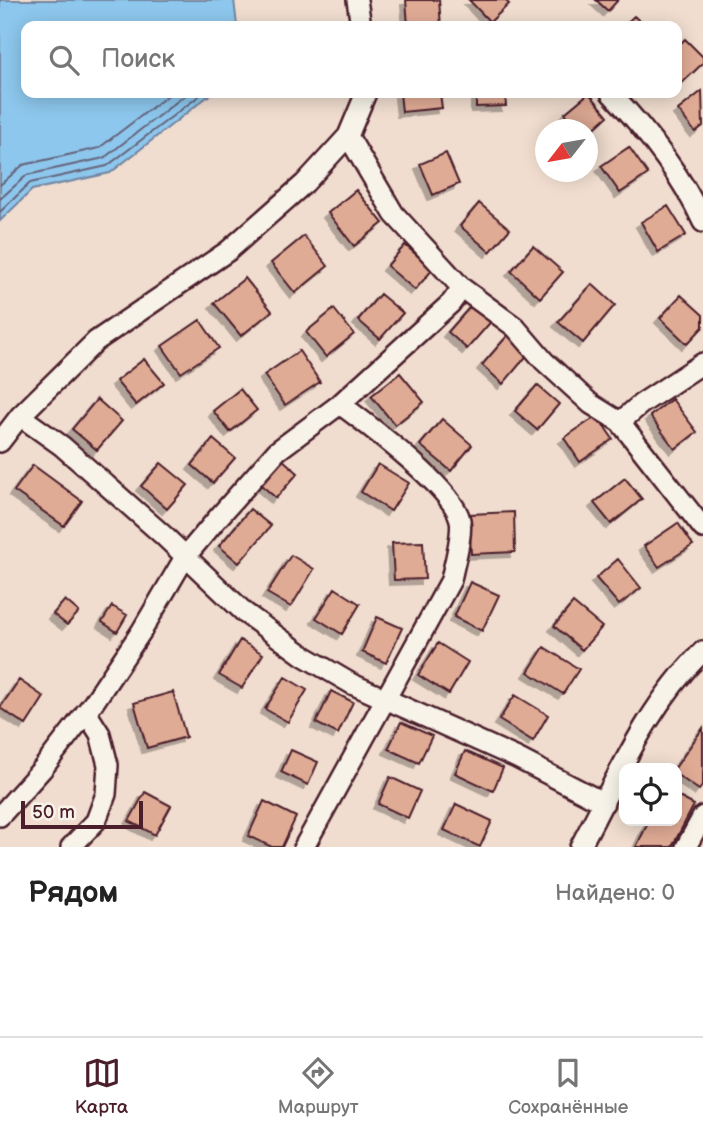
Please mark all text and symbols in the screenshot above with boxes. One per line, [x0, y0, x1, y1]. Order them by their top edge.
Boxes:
search box [21, 21, 682, 98]
icon: search [45, 41, 83, 79]
text: Поиск [101, 44, 175, 75]
north arrow [535, 119, 598, 182]
map controls [619, 763, 682, 826]
button: locate [619, 763, 682, 826]
scale bar [21, 798, 144, 830]
text: 50 m [32, 801, 75, 824]
text: Рядом [28, 875, 118, 911]
text: Найдено: 0 [555, 879, 675, 907]
tab: Карта [75, 1054, 128, 1119]
tab: Маршрут [278, 1054, 359, 1119]
tab: Сохранённые [508, 1054, 628, 1119]

